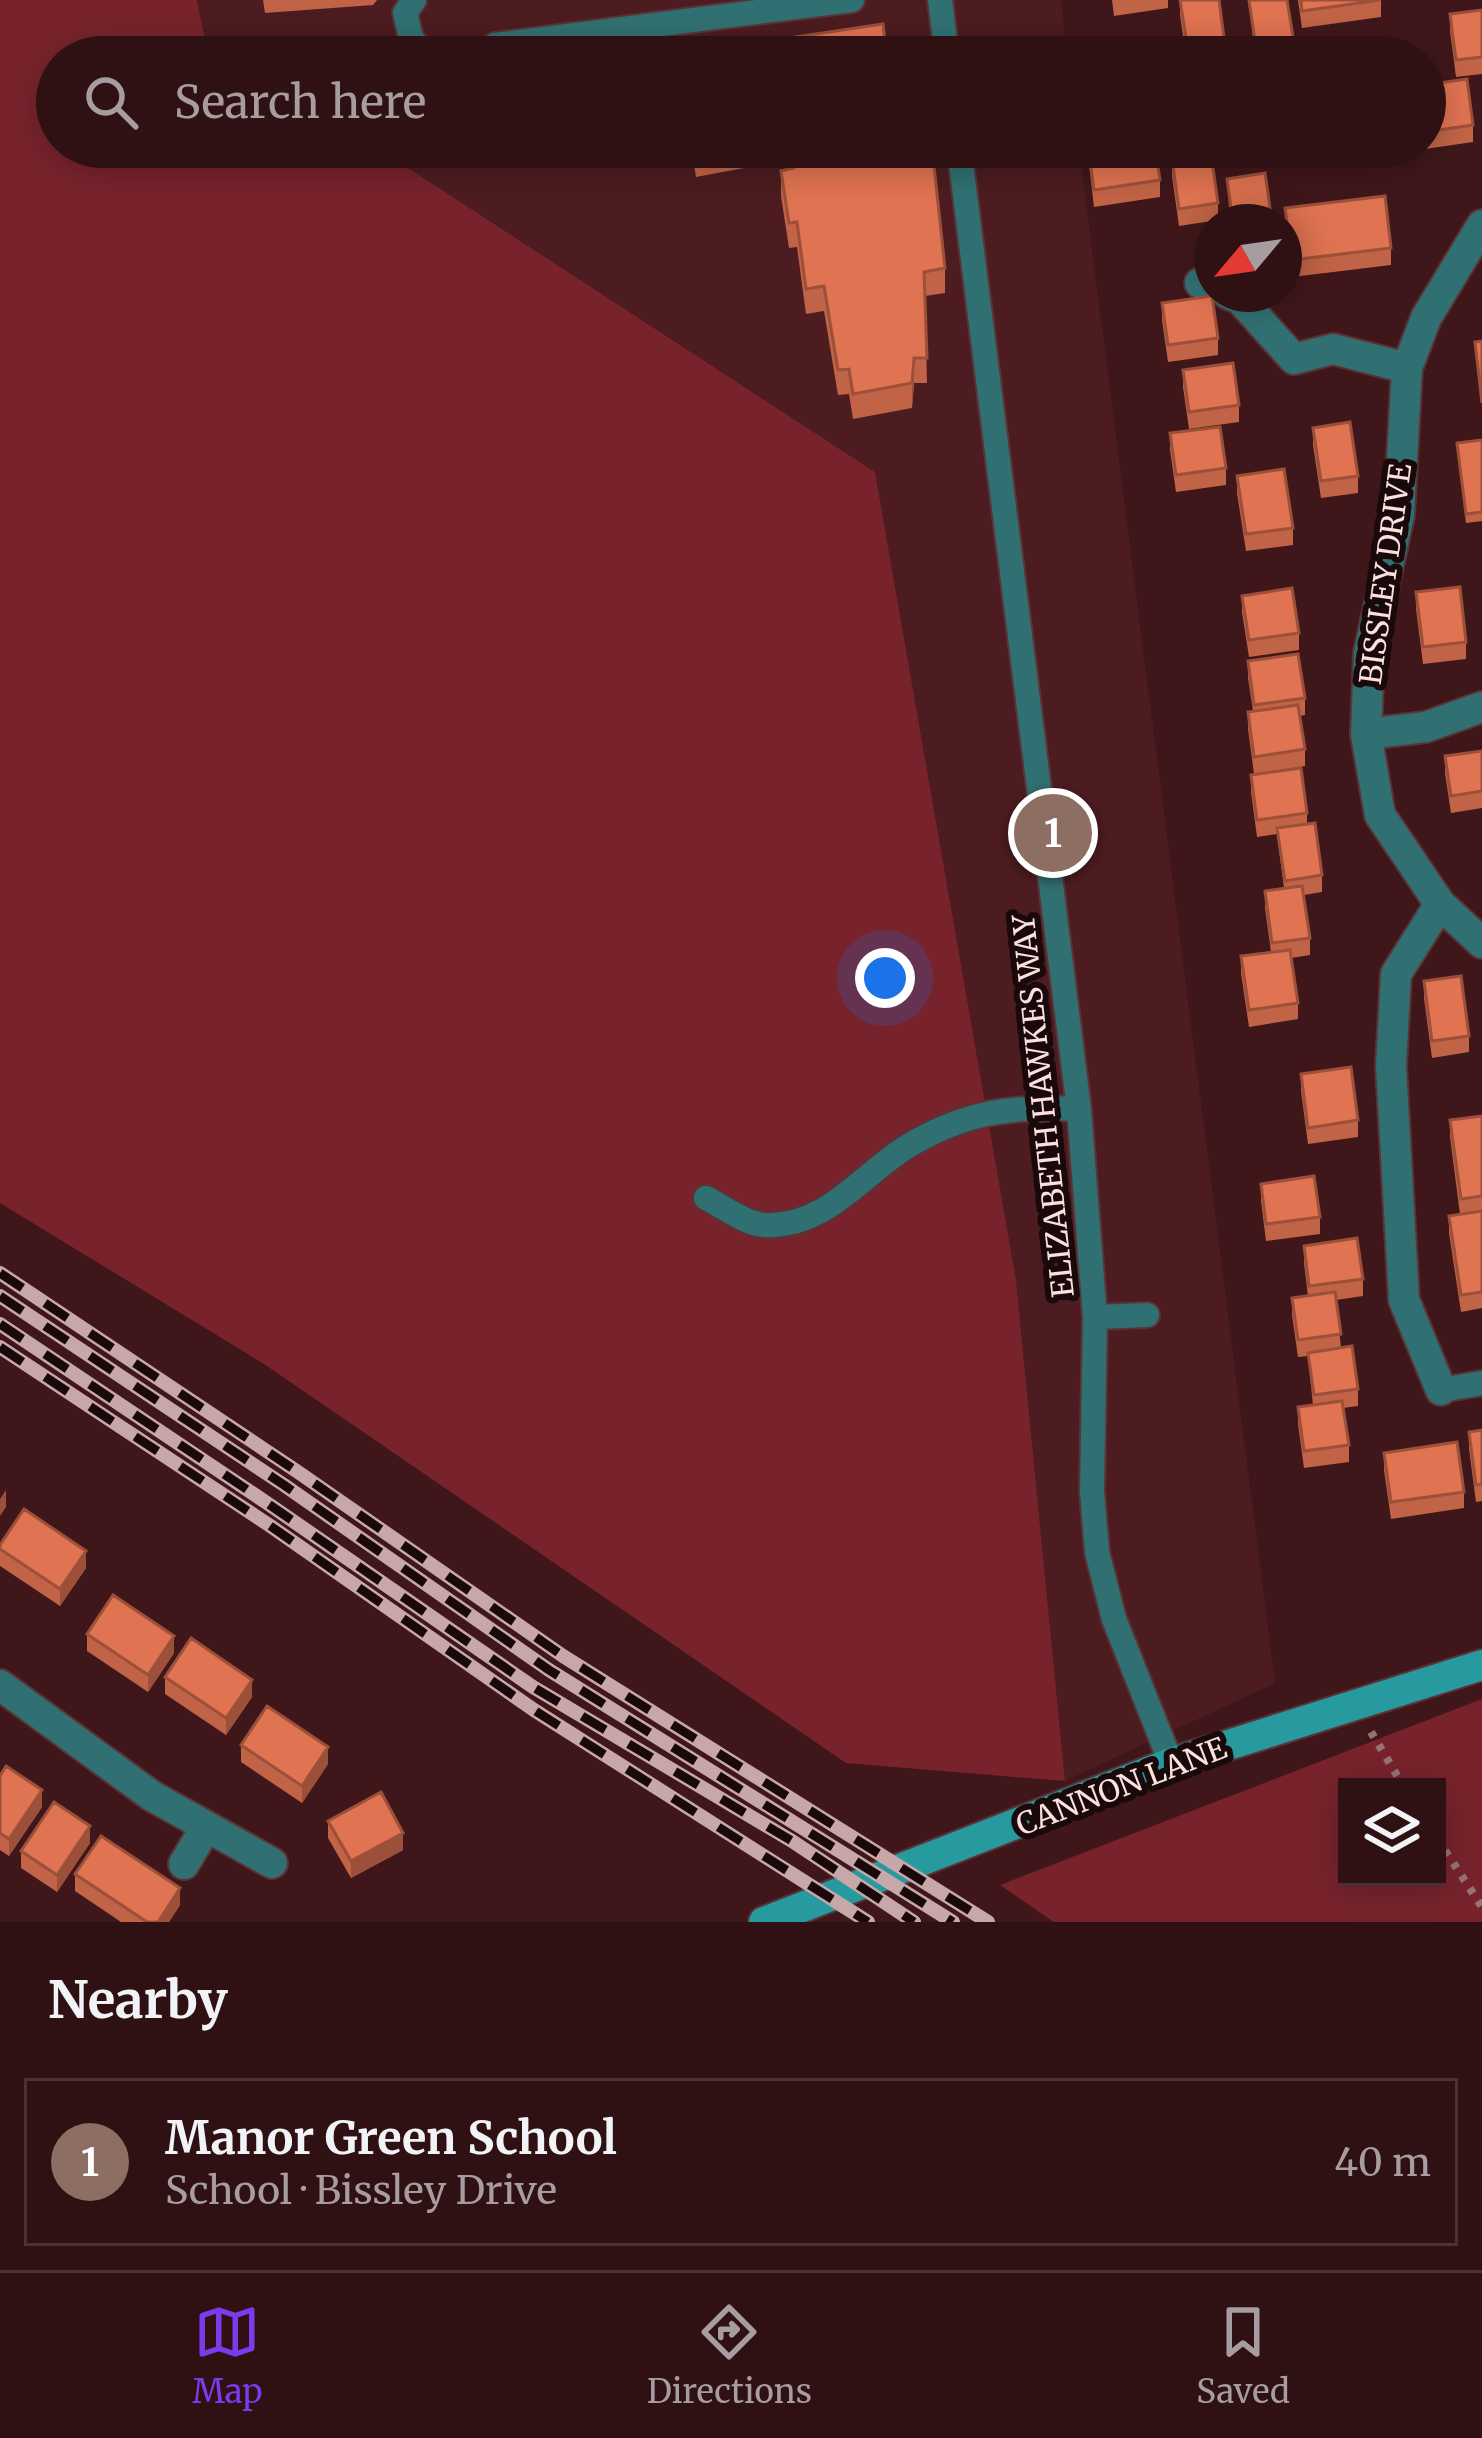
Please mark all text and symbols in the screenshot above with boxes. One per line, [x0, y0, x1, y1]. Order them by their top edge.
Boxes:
search box [36, 36, 1446, 168]
icon: search [78, 69, 144, 135]
text: Search here [174, 74, 426, 130]
north arrow [1194, 204, 1302, 312]
street label: BISSLEY DRIVE [1351, 461, 1419, 687]
pin: 1 [1014, 788, 1092, 878]
street label: ELIZABETH HAWKES WAY [1004, 912, 1082, 1299]
your location [855, 948, 915, 1008]
street label: CANNON LANE [1010, 1728, 1232, 1844]
map controls [1338, 1778, 1446, 1886]
button: layers [1338, 1778, 1446, 1886]
text: Nearby [48, 1968, 228, 2032]
text: Manor Green School [165, 2110, 617, 2166]
text: 1 [81, 2138, 99, 2187]
text: 40 m [1334, 2138, 1431, 2187]
text: School · Bissley Drive [165, 2166, 557, 2215]
tab: Map [192, 2299, 263, 2412]
tab: Directions [647, 2299, 812, 2412]
tab: Saved [1196, 2299, 1290, 2412]

